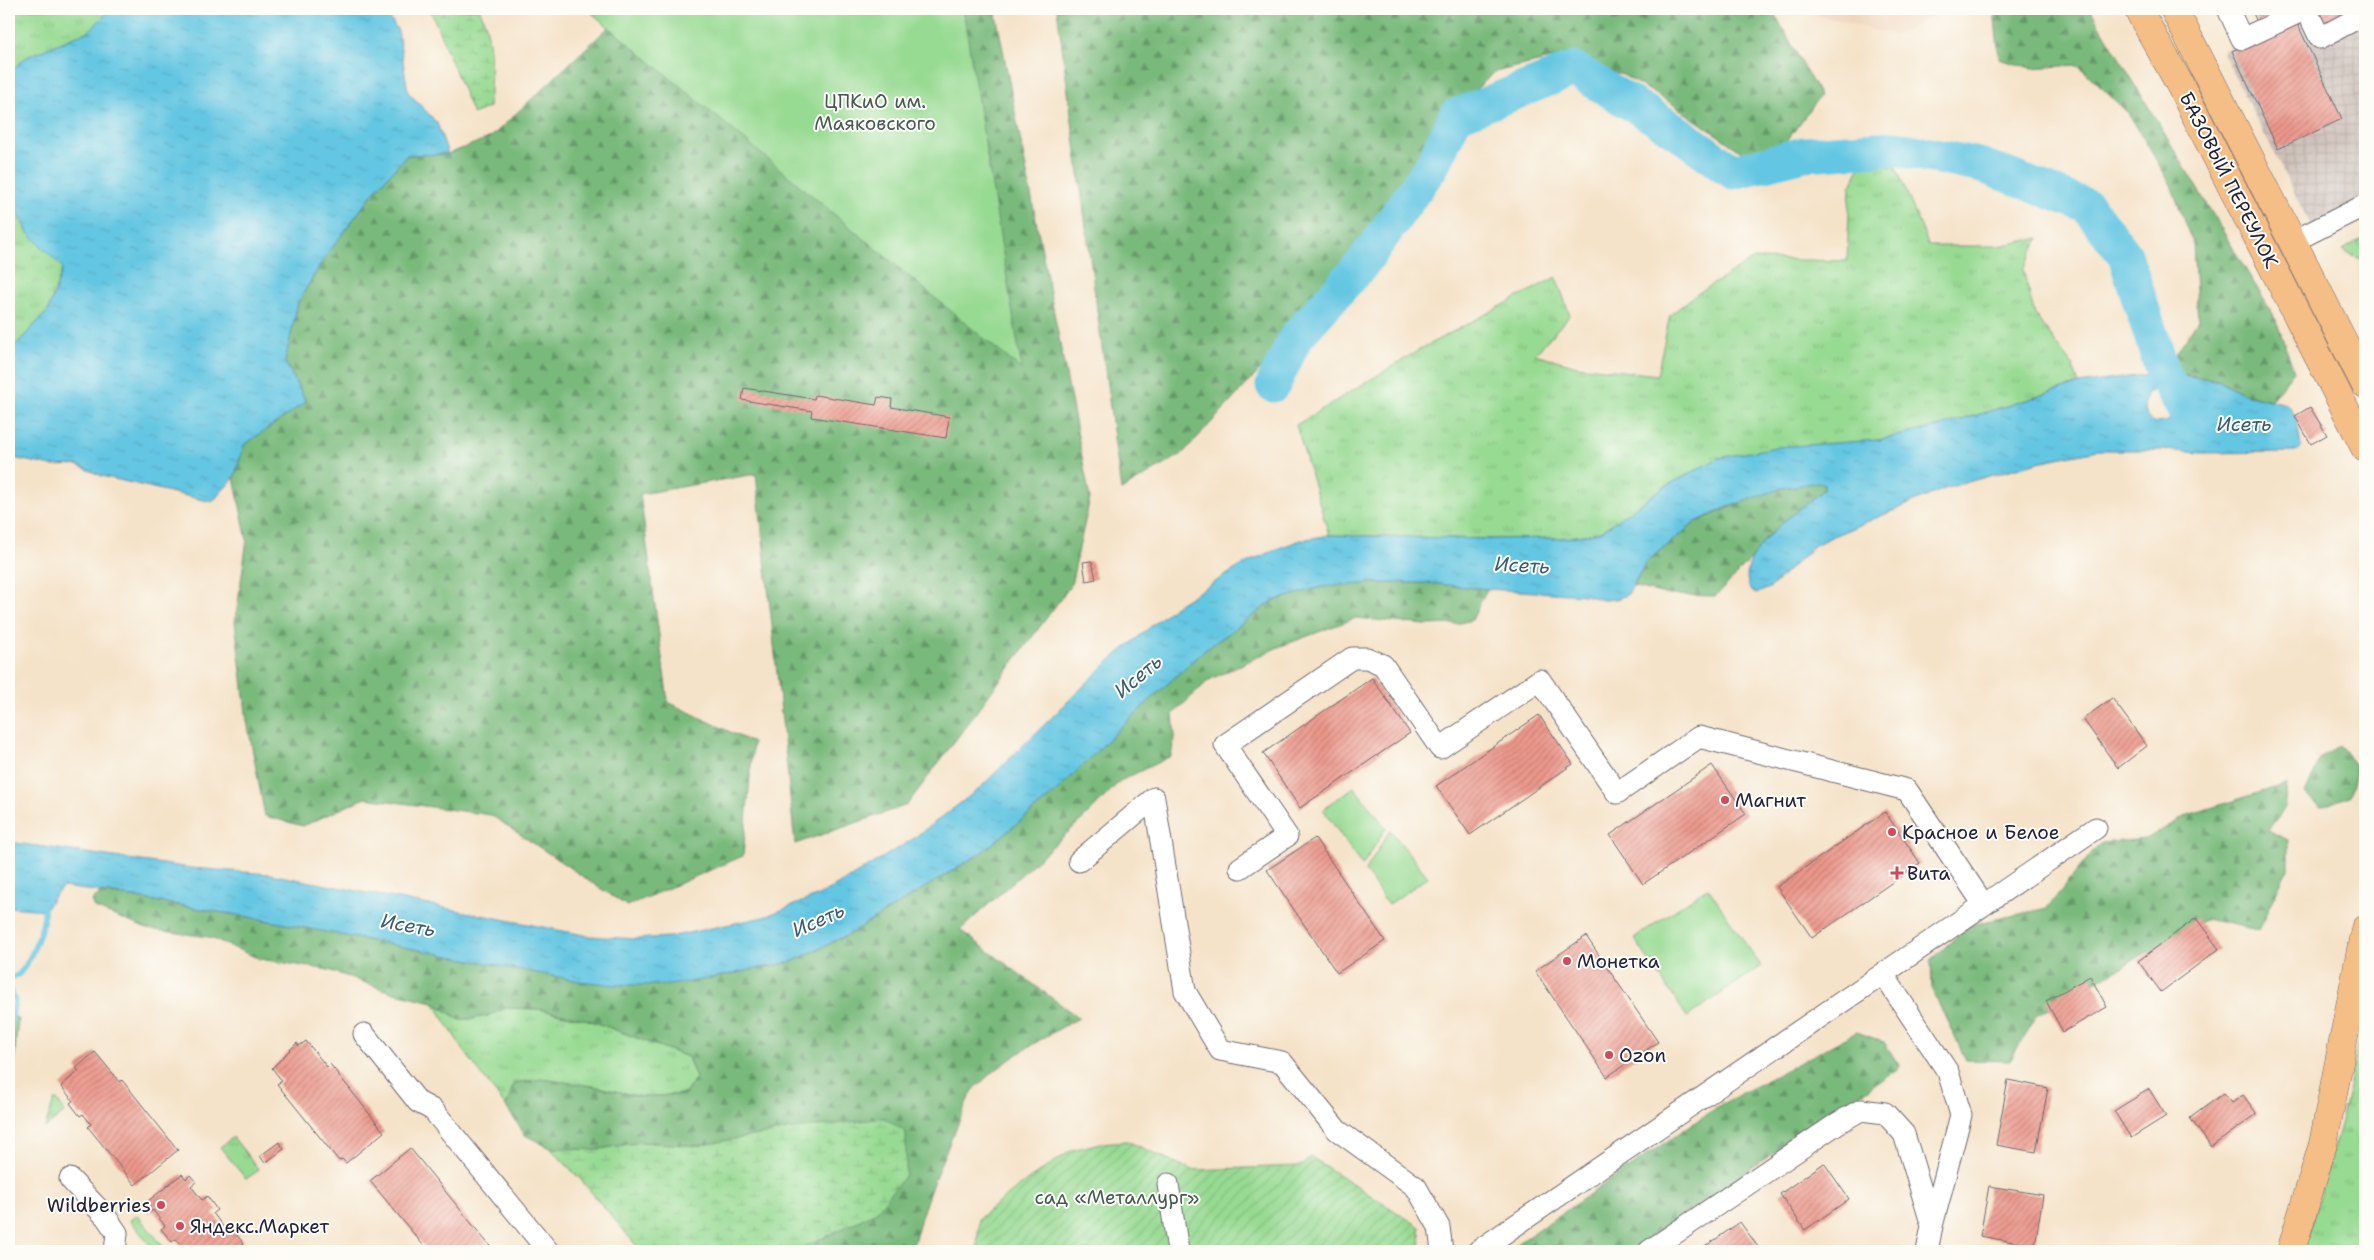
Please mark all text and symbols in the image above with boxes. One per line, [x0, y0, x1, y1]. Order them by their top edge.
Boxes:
street label: БАЗОВЫЙ ПЕРЕУЛОК [2174, 88, 2284, 272]
park label: ЦПКиО им. Маяковского [814, 89, 936, 136]
water label: Исеть [2216, 411, 2272, 437]
water label: Исеть [1494, 551, 1550, 579]
water label: Исеть [1109, 648, 1167, 704]
place label: Магнит [1735, 788, 1806, 813]
marker: Магнит [1719, 794, 1731, 806]
place label: Красное и Белое [1902, 820, 2060, 845]
marker: Красное и Белое [1886, 826, 1898, 838]
place label: Вита [1907, 861, 1951, 886]
marker: Вита [1891, 867, 1903, 879]
water label: Исеть [788, 897, 848, 943]
water label: Исеть [379, 907, 437, 943]
place label: Монетка [1577, 949, 1660, 974]
marker: Монетка [1561, 955, 1573, 967]
place label: Ozon [1619, 1043, 1666, 1068]
marker: Ozon [1603, 1049, 1615, 1061]
park label: сад «Металлург» [1035, 1185, 1199, 1210]
place label: Wildberries [47, 1193, 151, 1218]
marker: Wildberries [155, 1199, 167, 1211]
place label: Яндекс.Маркет [190, 1214, 330, 1239]
marker: Яндекс.Маркет [174, 1220, 186, 1232]

